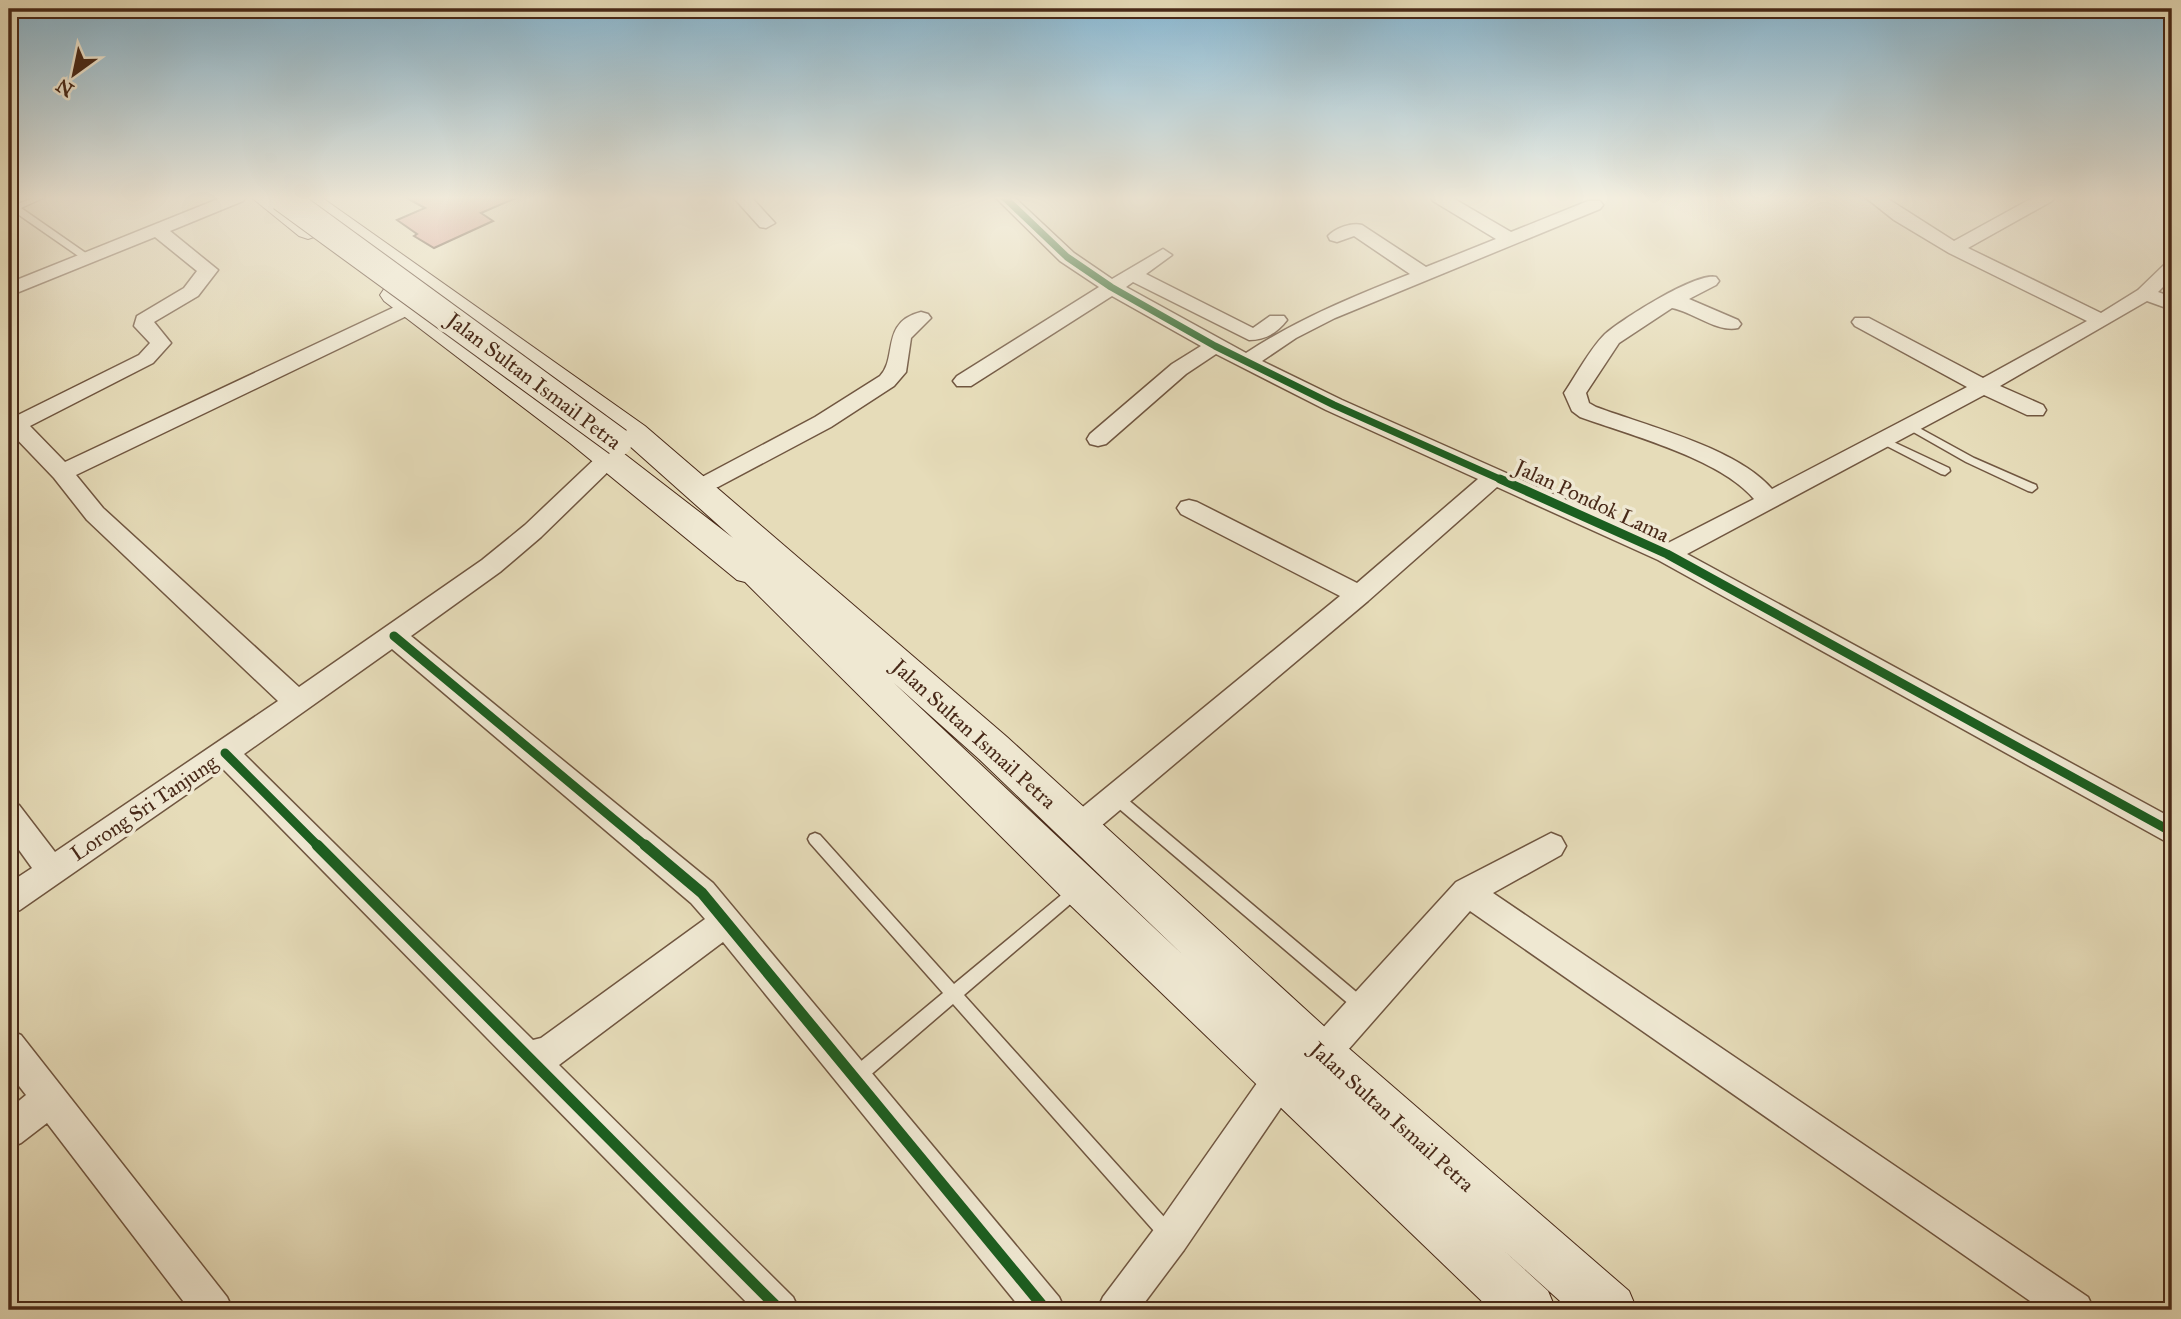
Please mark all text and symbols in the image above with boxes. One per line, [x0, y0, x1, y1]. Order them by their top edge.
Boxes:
north arrow [38, 38, 108, 108]
text: N [52, 74, 78, 102]
street label: Jalan Sultan Ismail Petra [440, 306, 626, 455]
street label: Jalan Pondok Lama [1509, 453, 1673, 548]
street label: Jalan Sultan Ismail Petra [885, 652, 1061, 815]
street label: Lorong Sri Tanjung [66, 749, 223, 867]
street label: Jalan Sultan Ismail Petra [1303, 1035, 1479, 1198]

